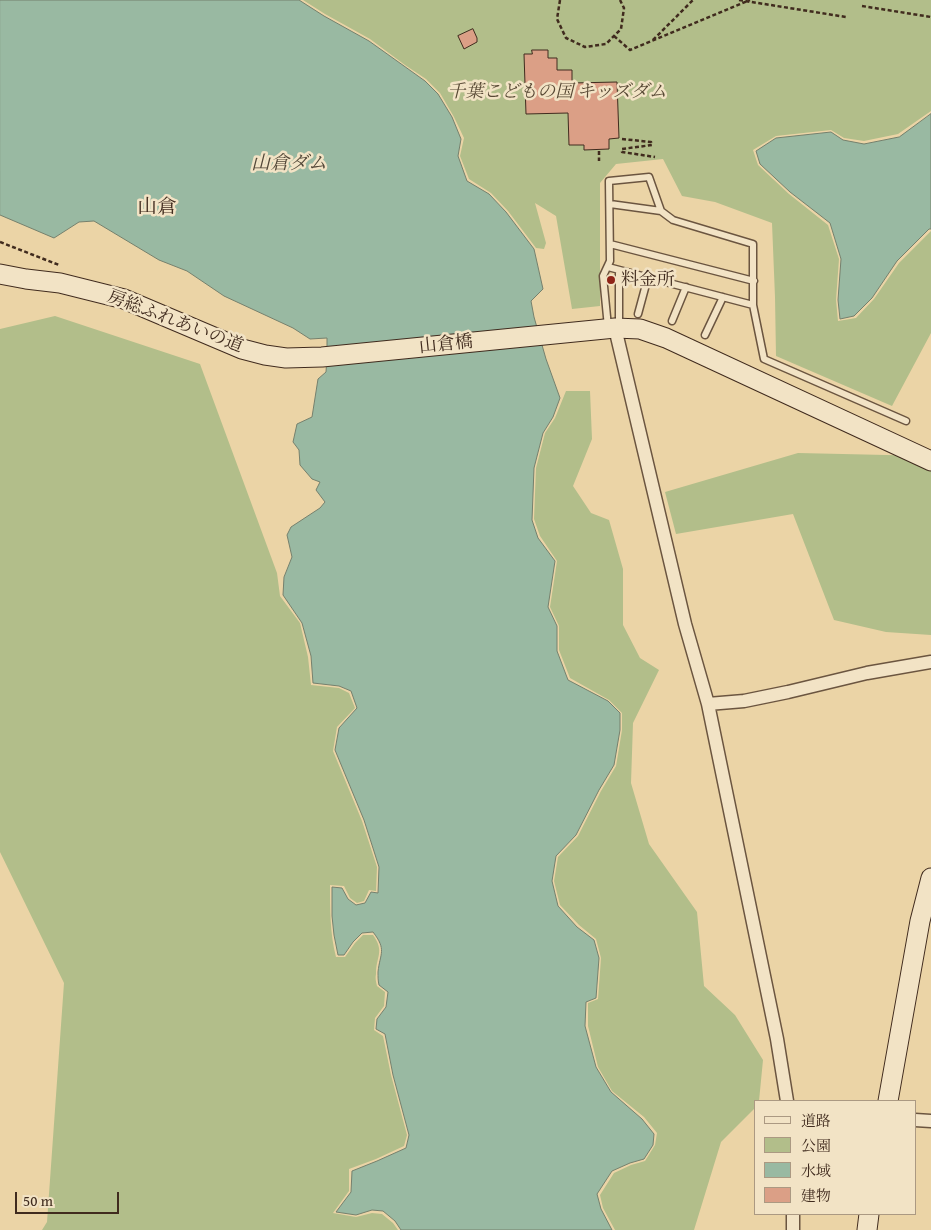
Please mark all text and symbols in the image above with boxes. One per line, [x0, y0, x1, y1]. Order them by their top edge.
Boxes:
park label: 千葉こどもの国 キッズダム [447, 81, 667, 103]
water label: 山倉ダム [251, 153, 327, 175]
district label: 山倉 [137, 196, 177, 220]
place label: 料金所 [621, 269, 675, 291]
marker: 料金所 [605, 274, 617, 286]
street label: 房総ふれあいの道 [104, 286, 246, 358]
street label: 山倉橋 [418, 331, 474, 359]
legend [754, 1100, 916, 1215]
text: 道路 [801, 1110, 831, 1131]
text: 公園 [801, 1135, 831, 1156]
text: 水域 [801, 1160, 831, 1181]
scale bar [18, 1182, 121, 1214]
text: 建物 [801, 1185, 831, 1206]
text: 50 m [23, 1190, 53, 1211]

